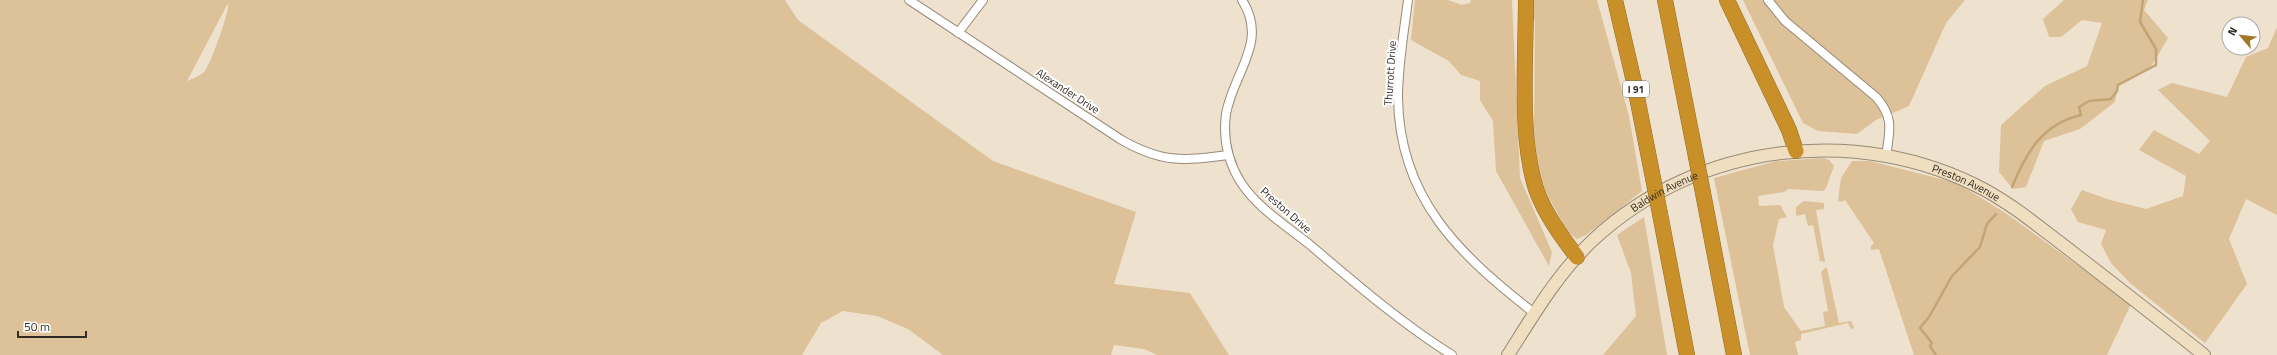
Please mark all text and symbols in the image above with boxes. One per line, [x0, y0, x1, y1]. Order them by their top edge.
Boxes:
north arrow [2221, 16, 2261, 56]
text: N [2223, 24, 2241, 38]
street label: Thurrott Drive [1380, 40, 1400, 106]
street label: Alexander Drive [1033, 65, 1103, 118]
road number: I 91 [1623, 81, 1649, 97]
street label: Preston Avenue [1930, 160, 2004, 205]
street label: Baldwin Avenue [1627, 167, 1701, 216]
street label: Preston Drive [1257, 183, 1315, 237]
scale bar [18, 313, 86, 339]
text: 50 m [24, 317, 50, 336]

